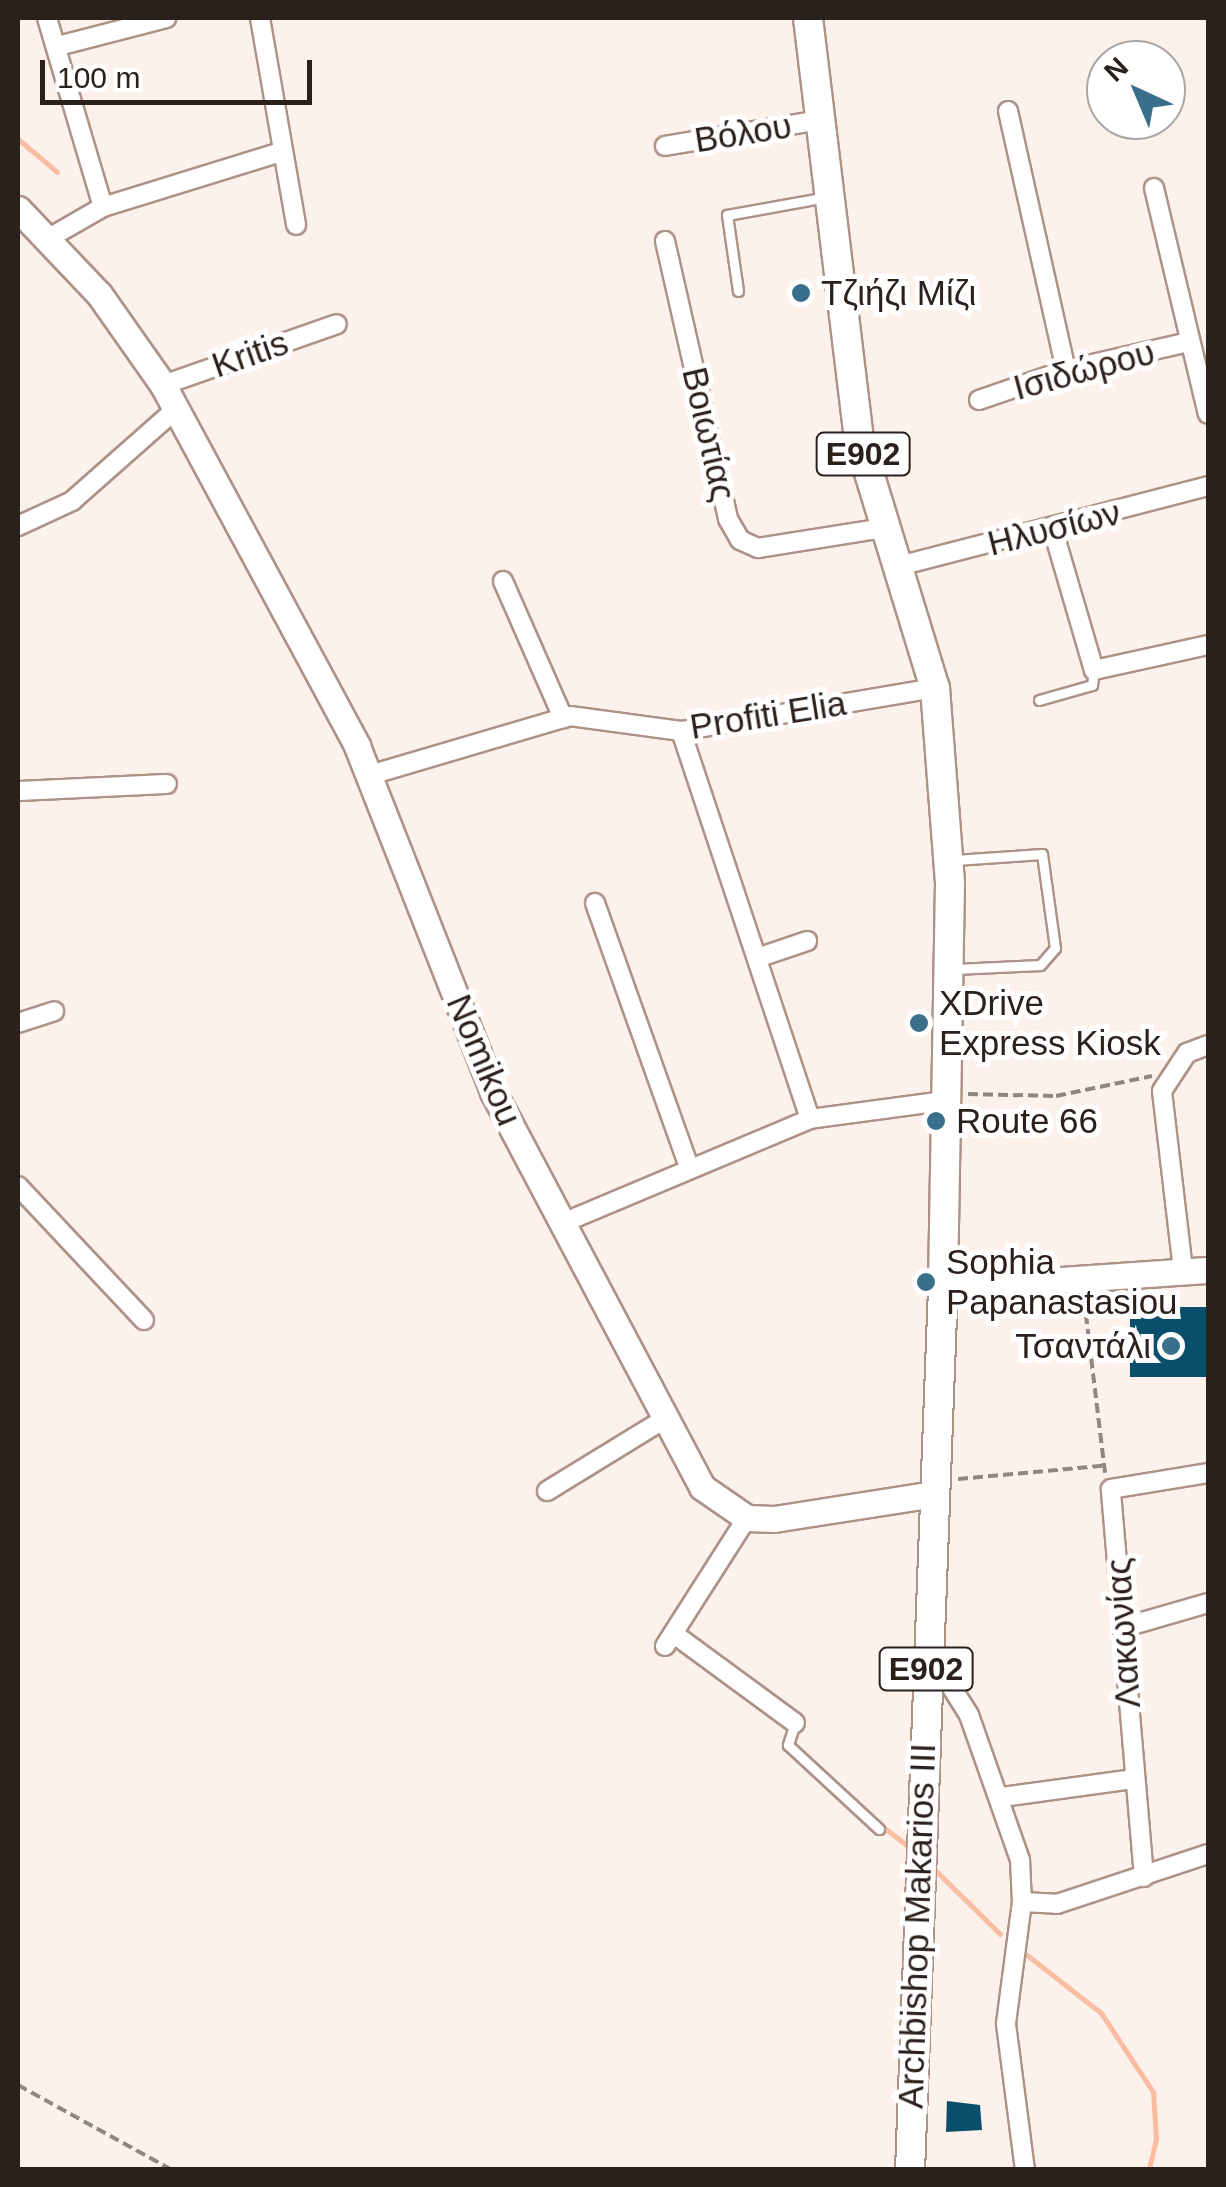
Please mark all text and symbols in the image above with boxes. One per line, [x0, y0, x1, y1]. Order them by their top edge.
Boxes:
scale bar [45, 40, 318, 102]
north arrow [1086, 40, 1186, 140]
text: N [1098, 51, 1134, 88]
text: 100 m [57, 61, 140, 94]
street label: Βόλου [691, 105, 795, 161]
place label: Τζιήζι Μίζι [821, 272, 976, 314]
marker: Τζιήζι Μίζι [790, 282, 812, 304]
street label: Kritis [206, 321, 294, 387]
street label: Ισιδώρου [1009, 331, 1159, 409]
street label: Βοιωτίας [673, 363, 745, 505]
road number: E902 [816, 427, 910, 481]
street label: Ηλυσίων [983, 491, 1125, 565]
street label: Profiti Elia [687, 682, 849, 748]
place label: XDrive Express Kiosk [939, 982, 1161, 1064]
street label: Nomikou [438, 988, 530, 1132]
marker: XDrive Express Kiosk [908, 1012, 930, 1034]
place label: Route 66 [956, 1100, 1098, 1142]
marker: Route 66 [925, 1110, 947, 1132]
place label: Sophia Papanastasiou [946, 1241, 1178, 1323]
marker: Sophia Papanastasiou [915, 1271, 937, 1293]
place label: Τσαντάλι [1015, 1325, 1151, 1367]
marker: Τσαντάλι [1160, 1335, 1182, 1357]
street label: Λακωνίας [1097, 1557, 1149, 1709]
road number: E902 [878, 1642, 974, 1696]
street label: Archbishop Makarios III [890, 1743, 944, 2109]

